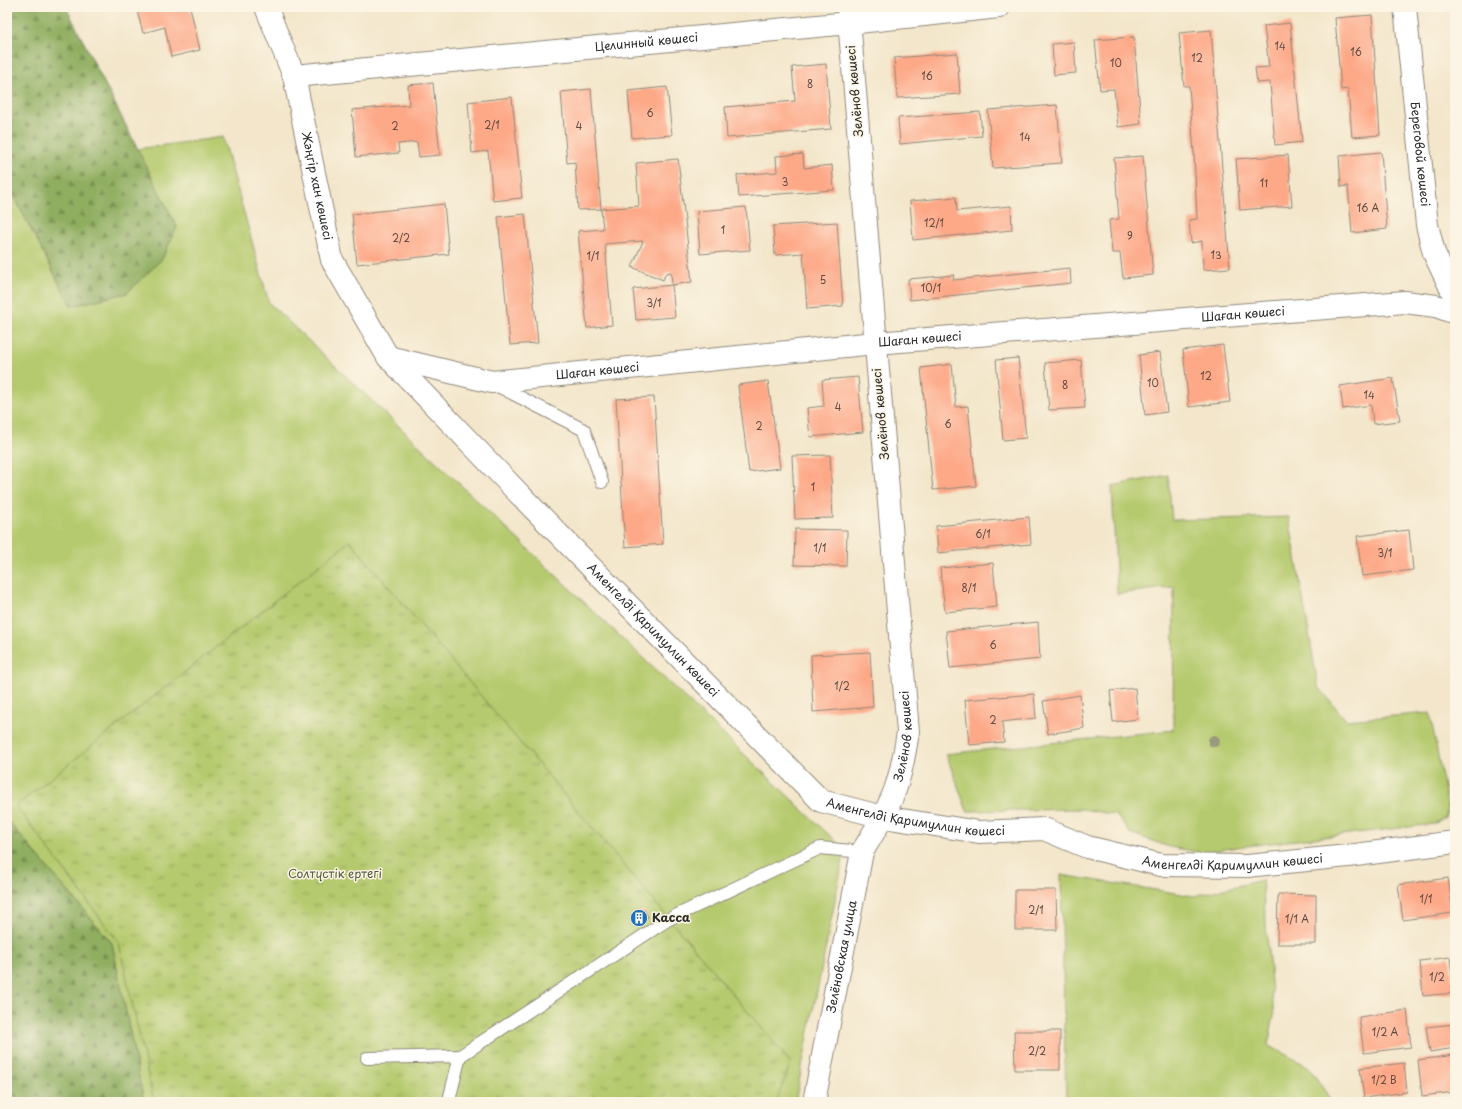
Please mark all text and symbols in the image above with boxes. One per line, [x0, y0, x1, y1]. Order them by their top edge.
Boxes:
street label: Целинный көшесі [594, 27, 699, 55]
house number: 14 [1274, 38, 1286, 53]
house number: 16 [1350, 44, 1362, 59]
street label: Зелёнов көшесі [841, 45, 867, 138]
house number: 12 [1191, 50, 1203, 65]
house number: 10 [1110, 55, 1122, 70]
house number: 16 [921, 68, 933, 83]
house number: 8 [807, 76, 813, 91]
street label: Береговой көшесі [1407, 101, 1435, 207]
house number: 6 [646, 105, 654, 120]
house number: 2/1 [484, 117, 500, 132]
house number: 2 [391, 118, 399, 133]
house number: 4 [576, 118, 583, 133]
street label: Жәңгір хан көшесі [298, 129, 338, 242]
house number: 14 [1019, 129, 1031, 144]
house number: 3 [782, 174, 788, 189]
house number: 11 [1260, 175, 1268, 190]
house number: 16 А [1357, 200, 1380, 215]
house number: 12/1 [924, 215, 944, 230]
house number: 1 [721, 222, 725, 237]
house number: 9 [1127, 228, 1133, 243]
house number: 2/2 [392, 230, 410, 245]
house number: 13 [1210, 247, 1222, 262]
house number: 1/1 [586, 248, 600, 263]
house number: 5 [820, 272, 826, 287]
house number: 10/1 [921, 280, 941, 295]
house number: 3/1 [646, 295, 662, 310]
street label: Шаған көшесі [1200, 301, 1285, 326]
street label: Шаған көшесі [877, 326, 962, 351]
street label: Шаған көшесі [555, 357, 640, 383]
street label: Зелёнов көшесі [867, 368, 893, 461]
house number: 12 [1200, 368, 1212, 383]
house number: 10 [1147, 375, 1159, 390]
house number: 8 [1062, 377, 1068, 392]
house number: 14 [1363, 387, 1375, 402]
house number: 4 [835, 399, 842, 414]
house number: 6 [944, 416, 952, 431]
house number: 2 [755, 418, 763, 433]
house number: 1 [811, 479, 815, 494]
house number: 6/1 [975, 526, 991, 541]
house number: 1/1 [813, 540, 827, 555]
house number: 3/1 [1377, 545, 1393, 560]
street label: Аменгелді Қаримуллин көшесі [584, 559, 724, 700]
house number: 8/1 [962, 580, 976, 595]
house number: 6 [989, 637, 997, 652]
house number: 1/2 [834, 678, 850, 693]
street label: Зелёнов көшесі [888, 690, 916, 784]
house number: 2 [989, 712, 997, 727]
street label: Аменгелді Қаримуллин көшесі [825, 793, 1005, 840]
street label: Аменгелді Қаримуллин көшесі [1140, 849, 1324, 874]
park label: Солтүстік ертегі [288, 864, 382, 882]
house number: 1/1 [1419, 891, 1433, 906]
street label: Зелёновская улица [821, 898, 861, 1014]
house number: 2/1 [1028, 902, 1044, 917]
building icon: Касса [629, 908, 649, 928]
place label: Касса [652, 908, 690, 926]
house number: 1/1 А [1285, 911, 1309, 926]
house number: 1/2 [1429, 969, 1445, 984]
house number: 1/2 А [1372, 1024, 1399, 1039]
house number: 2/2 [1028, 1043, 1046, 1058]
house number: 1/2 В [1371, 1072, 1397, 1087]

